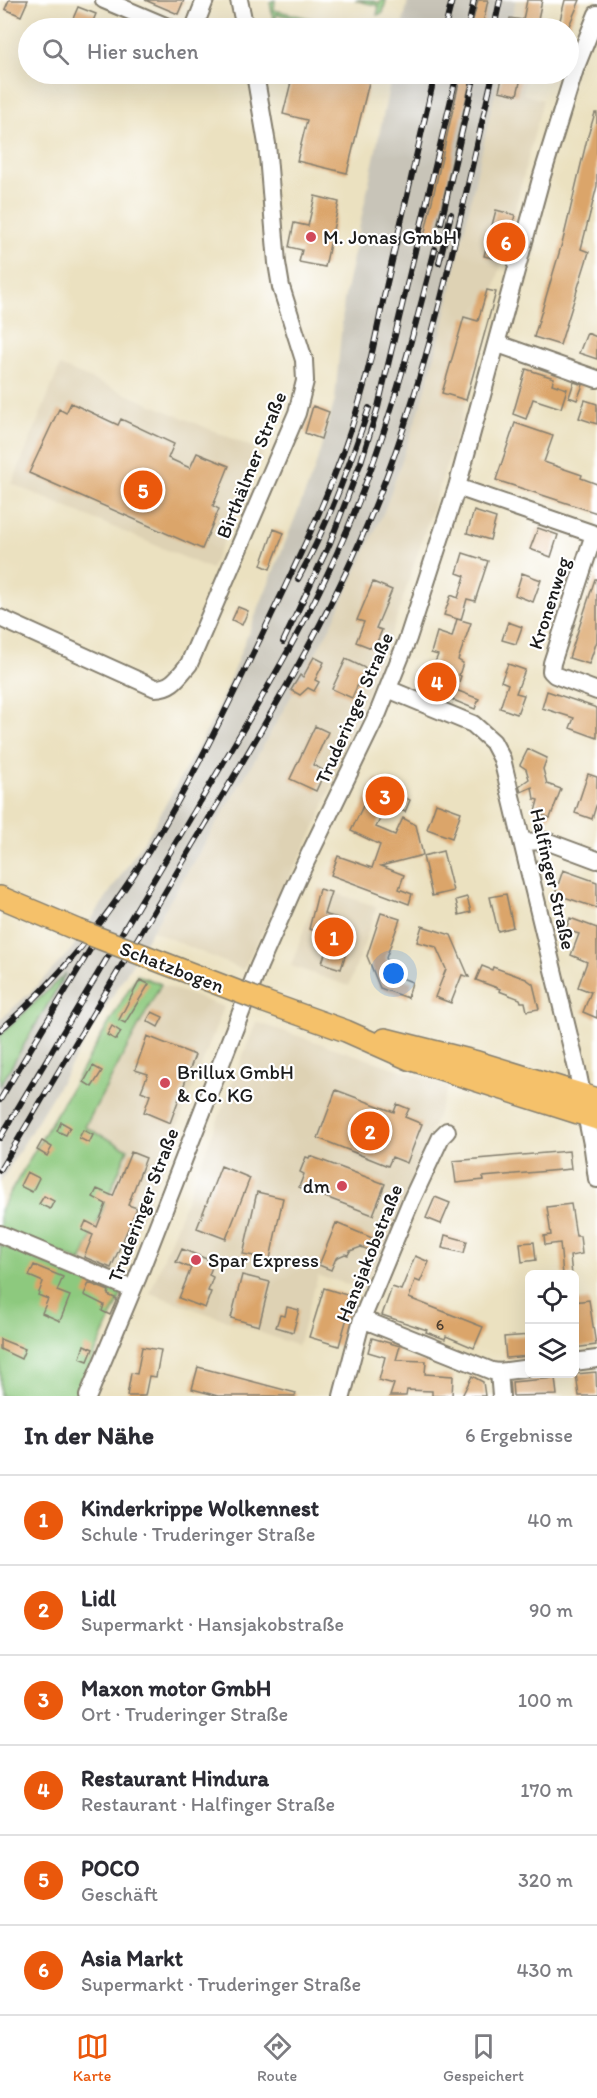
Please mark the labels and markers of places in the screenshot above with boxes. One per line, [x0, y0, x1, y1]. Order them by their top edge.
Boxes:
pin: 6 [486, 220, 526, 264]
place label: M. Jonas GmbH [323, 225, 457, 249]
marker: M. Jonas GmbH [304, 230, 318, 244]
pin: 5 [124, 468, 162, 512]
pin: 4 [418, 660, 456, 704]
pin: 3 [366, 774, 404, 818]
pin: 1 [314, 914, 354, 960]
place label: Brillux GmbH & Co. KG [177, 1060, 294, 1107]
marker: Brillux GmbH & Co. KG [158, 1076, 172, 1090]
pin: 2 [350, 1108, 389, 1154]
place label: dm [303, 1174, 330, 1198]
marker: dm [335, 1179, 349, 1193]
place label: Spar Express [208, 1248, 319, 1272]
marker: Spar Express [189, 1253, 203, 1267]

